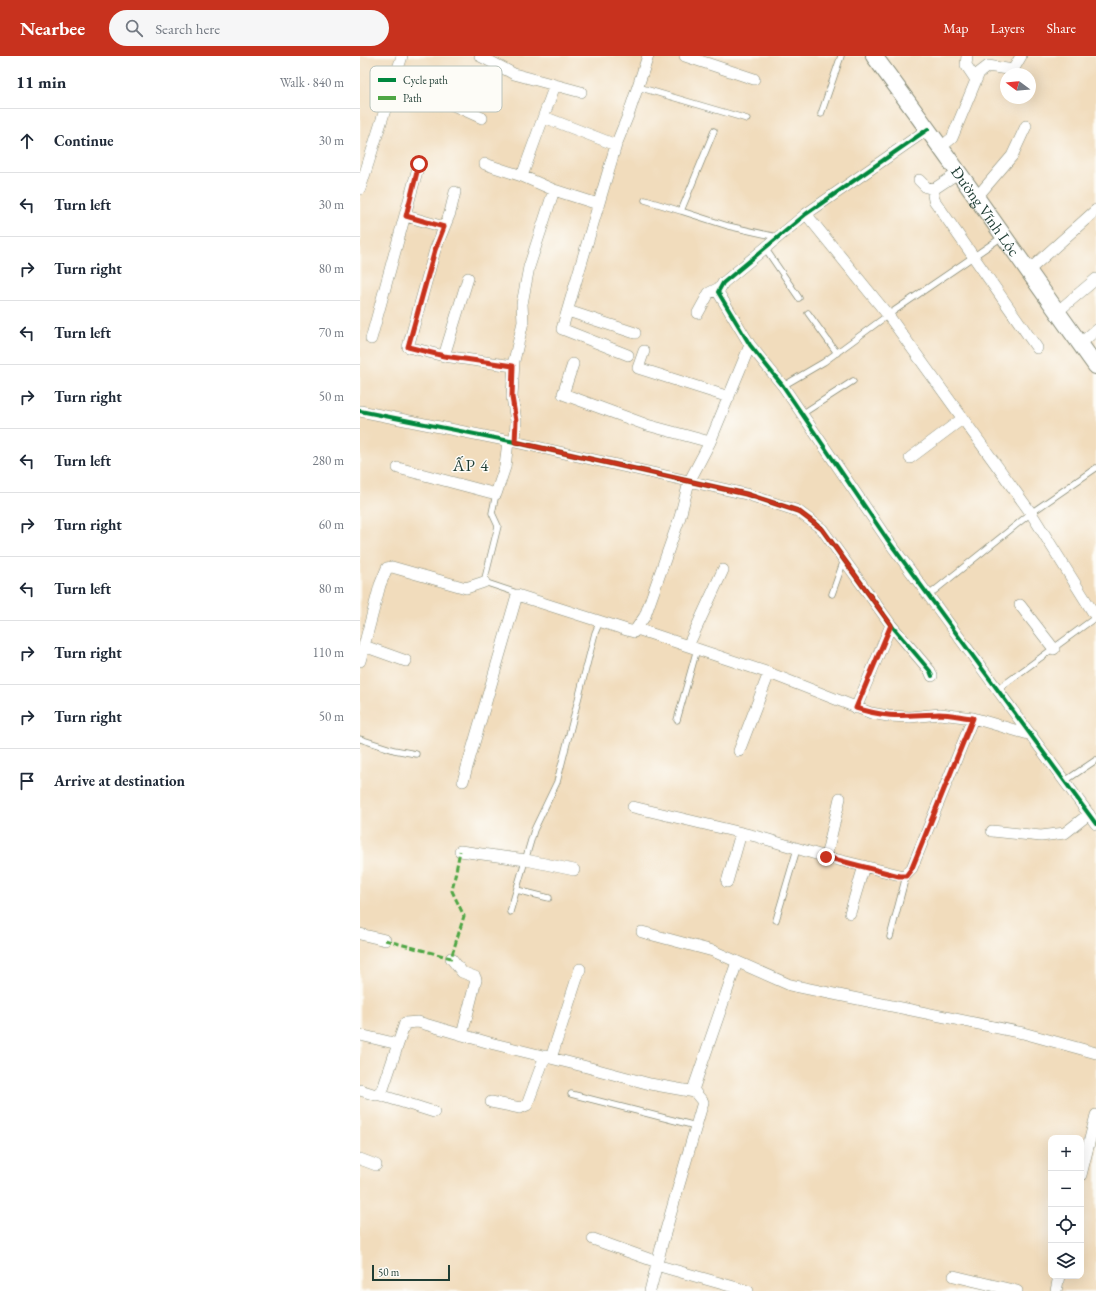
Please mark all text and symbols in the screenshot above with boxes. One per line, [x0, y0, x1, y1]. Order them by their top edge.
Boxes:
search box [109, 10, 389, 46]
text: Nearbee [20, 16, 85, 41]
icon: search [123, 17, 145, 39]
text: Search here [155, 19, 220, 38]
text: Map [943, 19, 968, 37]
text: Layers [990, 19, 1025, 37]
text: Share [1047, 19, 1076, 37]
legend [370, 66, 502, 112]
north arrow [1000, 68, 1036, 104]
text: 11 min [16, 71, 66, 93]
text: Cycle path [403, 73, 448, 87]
text: Walk · 840 m [280, 74, 344, 91]
text: Path [403, 91, 422, 105]
icon: ahead [16, 130, 38, 152]
text: Continue [54, 131, 114, 150]
text: 30 m [319, 132, 344, 149]
route start [410, 155, 428, 173]
street label: Đường Vĩnh Lộc [946, 162, 1025, 260]
icon: left [16, 194, 38, 216]
text: Turn left [54, 195, 111, 214]
text: 30 m [319, 196, 344, 213]
icon: right [16, 258, 38, 280]
text: Turn right [54, 259, 122, 278]
text: 80 m [319, 260, 344, 277]
icon: left [16, 322, 38, 344]
text: Turn left [54, 323, 111, 342]
text: 70 m [319, 324, 344, 341]
icon: right [16, 386, 38, 408]
text: Turn right [54, 387, 122, 406]
text: 50 m [319, 388, 344, 405]
icon: left [16, 450, 38, 472]
text: Turn left [54, 451, 111, 470]
text: 280 m [313, 452, 344, 469]
district label: ẤP 4 [452, 454, 489, 476]
icon: right [16, 514, 38, 536]
text: Turn right [54, 515, 122, 534]
text: 60 m [319, 516, 344, 533]
icon: left [16, 578, 38, 600]
text: Turn left [54, 579, 111, 598]
text: 80 m [319, 580, 344, 597]
icon: right [16, 642, 38, 664]
text: Turn right [54, 643, 122, 662]
text: 110 m [313, 644, 344, 661]
icon: right [16, 706, 38, 728]
text: Turn right [54, 707, 122, 726]
text: 50 m [319, 708, 344, 725]
icon: arrive [16, 770, 38, 792]
text: Arrive at destination [54, 771, 185, 790]
route end [817, 848, 835, 866]
map controls [1048, 1135, 1084, 1279]
button: + [1048, 1135, 1084, 1171]
button: − [1048, 1171, 1084, 1207]
button: locate [1048, 1207, 1084, 1243]
button: layers [1048, 1243, 1084, 1279]
scale bar [372, 1263, 450, 1282]
text: 50 m [378, 1265, 399, 1279]

